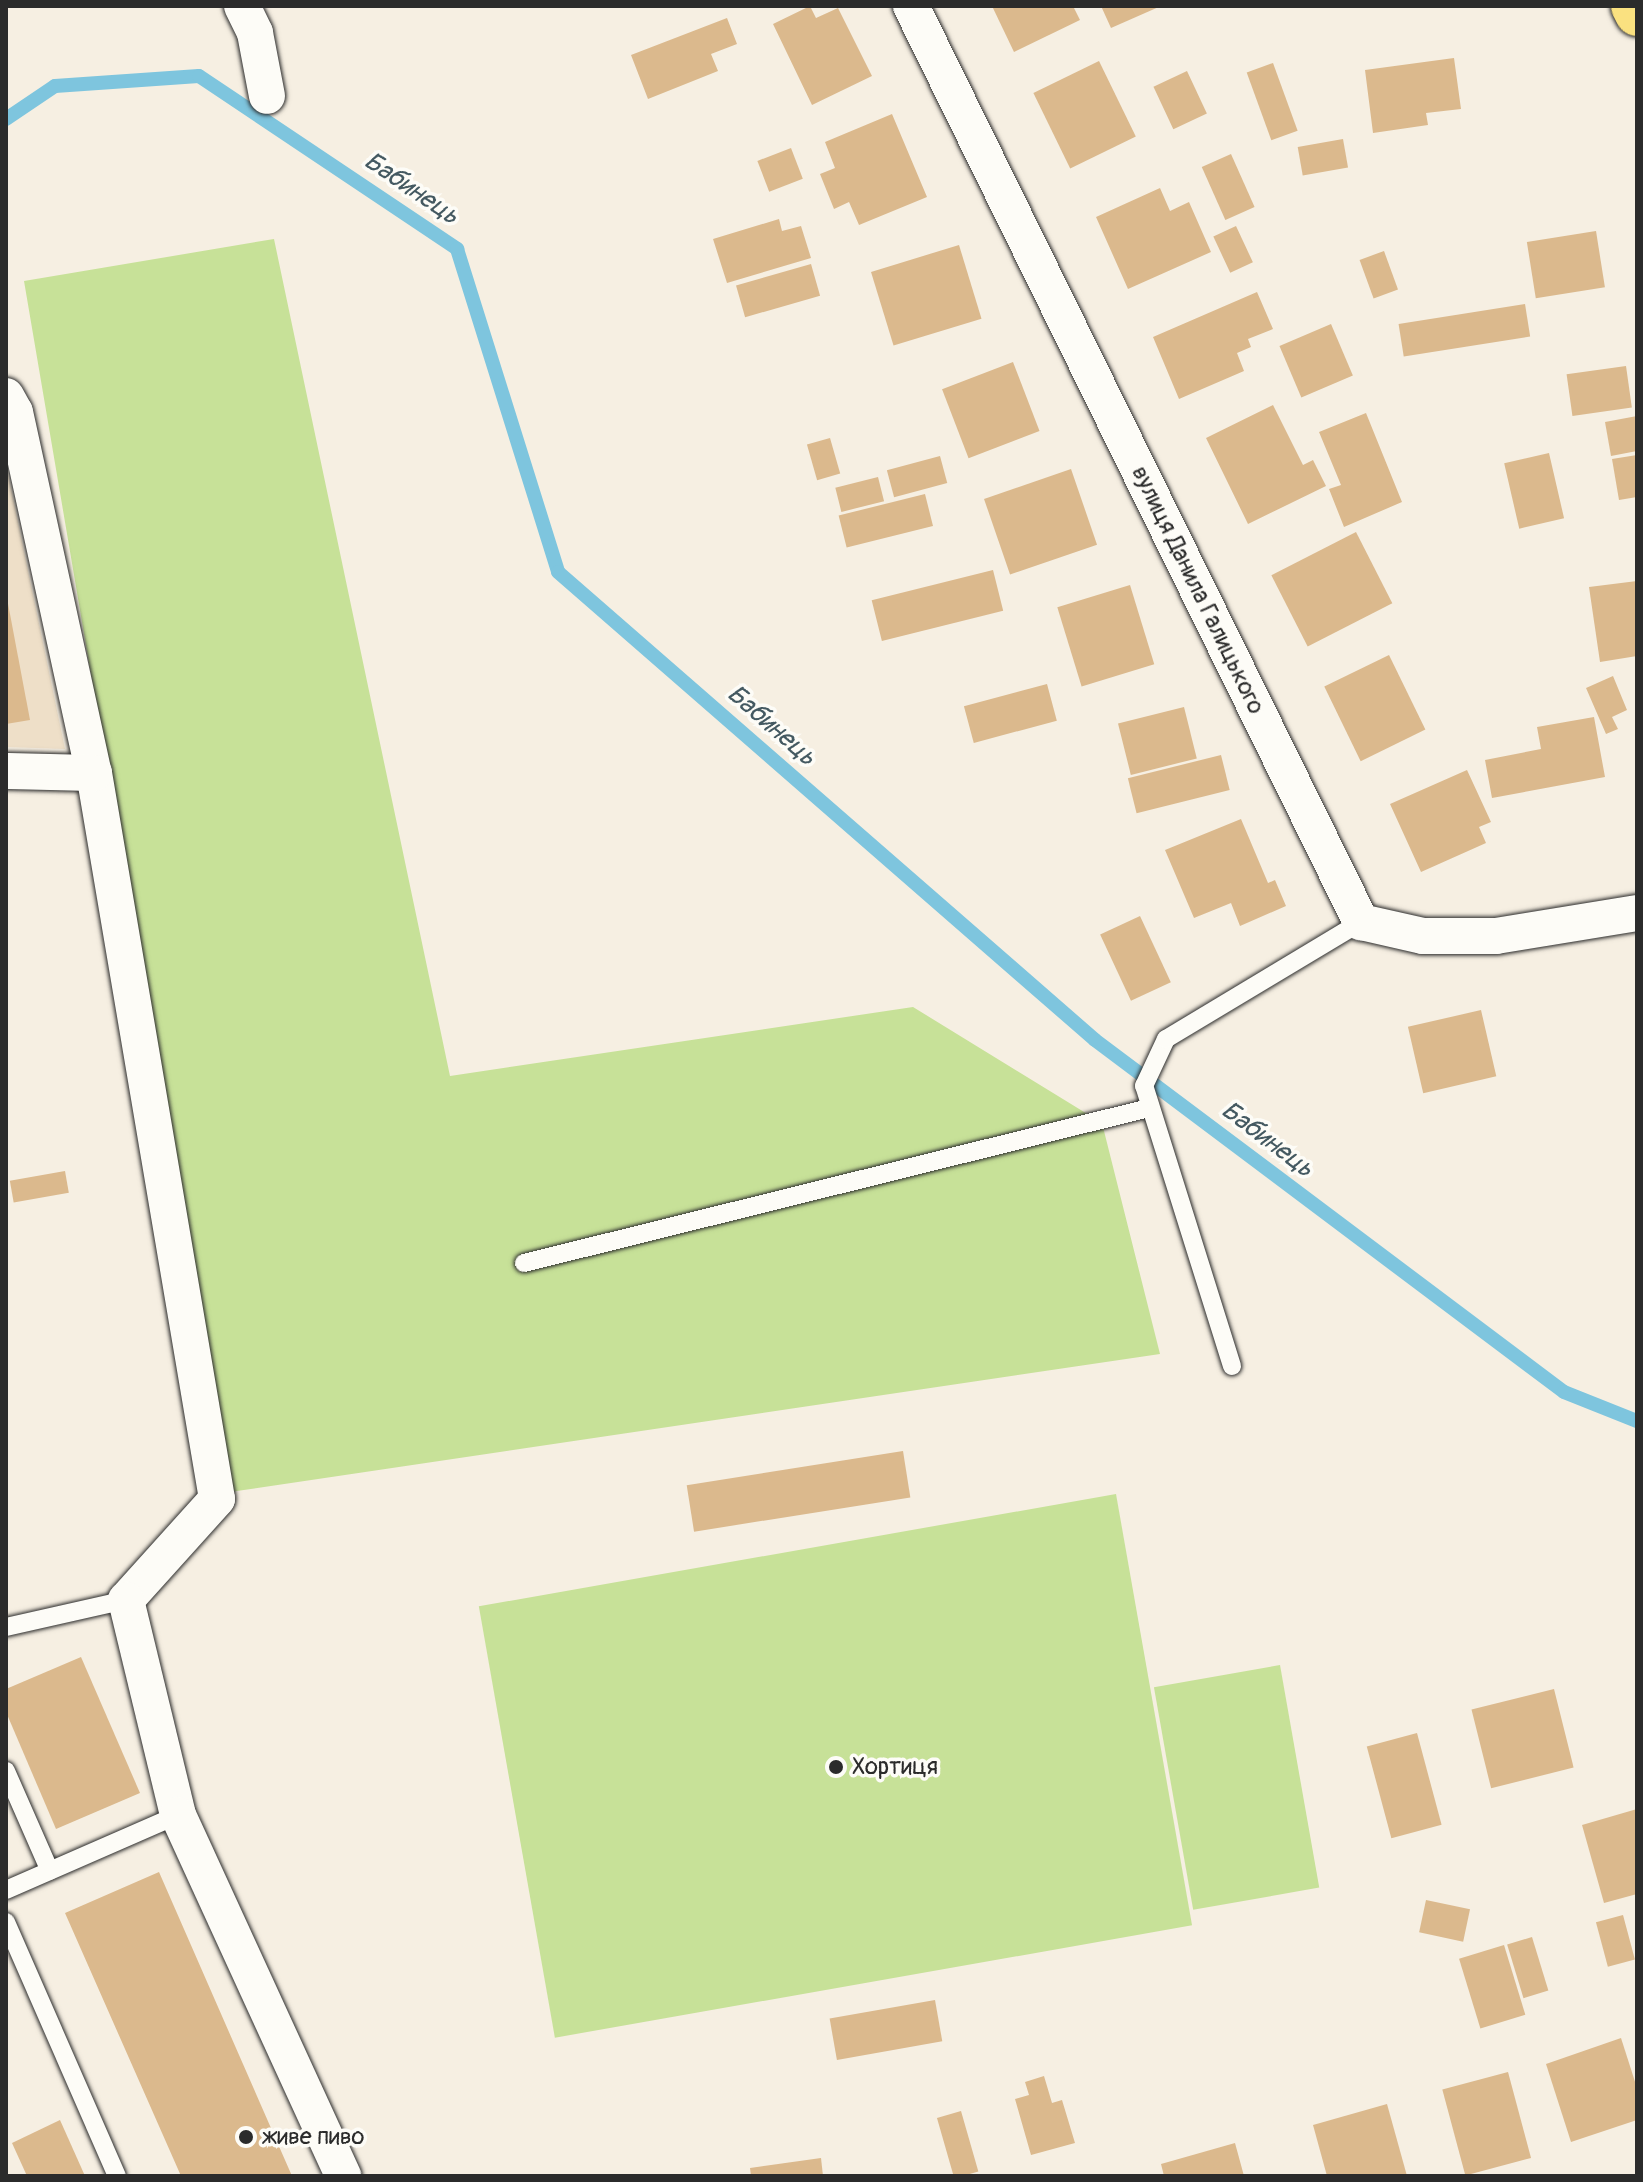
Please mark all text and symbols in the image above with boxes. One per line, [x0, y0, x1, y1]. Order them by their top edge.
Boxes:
water label: Бабинець [358, 146, 464, 232]
street label: вулиця Данила Галицького [1125, 461, 1271, 719]
water label: Бабинець [720, 679, 822, 773]
water label: Бабинець [1215, 1095, 1319, 1185]
place label: Хортиця [852, 1753, 938, 1781]
marker: Хортиця [827, 1758, 845, 1776]
place label: живе пиво [262, 2123, 364, 2151]
marker: живе пиво [237, 2128, 255, 2146]

